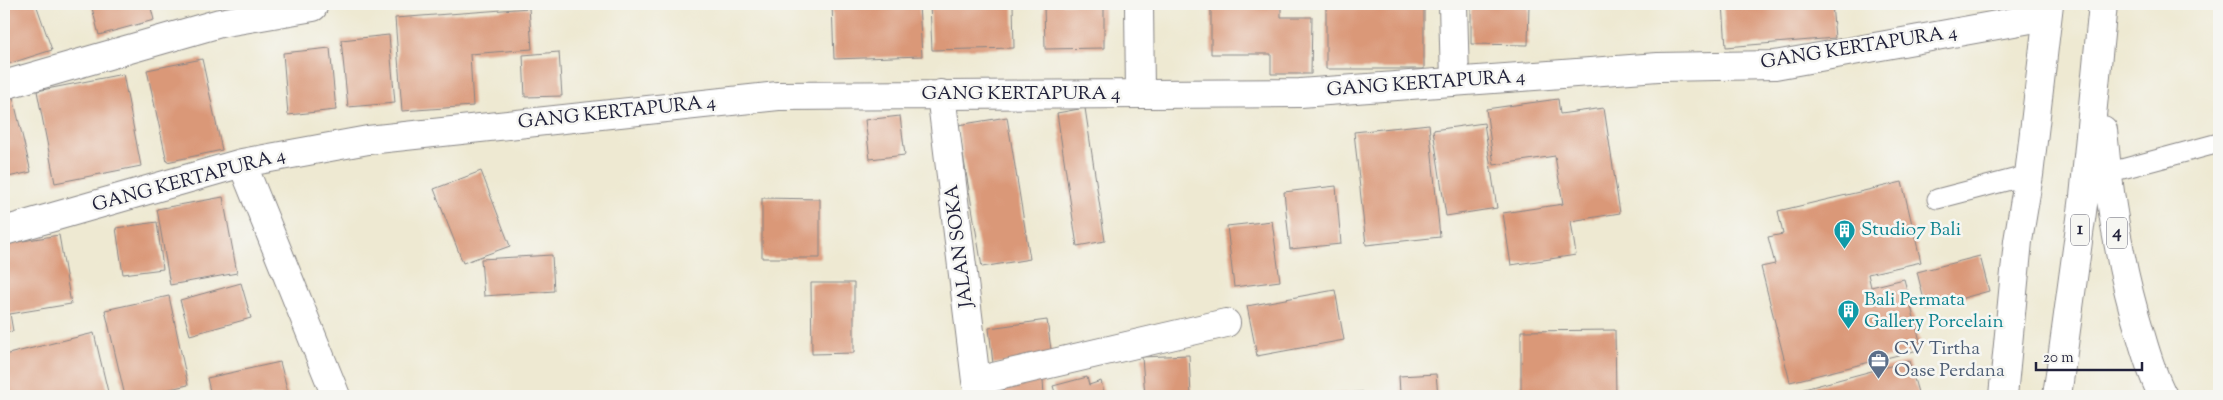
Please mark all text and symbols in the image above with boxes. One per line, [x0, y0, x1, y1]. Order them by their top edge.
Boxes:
street label: GANG KERTAPURA 4 [1759, 19, 1960, 77]
street label: GANG KERTAPURA 4 [1326, 64, 1527, 104]
street label: GANG KERTAPURA 4 [922, 81, 1121, 108]
street label: GANG KERTAPURA 4 [517, 89, 718, 137]
street label: GANG KERTAPURA 4 [89, 142, 289, 220]
street label: JALAN SOKA [939, 182, 981, 310]
road number: 1 [2071, 214, 2089, 246]
place label: Studio7 Bali [1861, 217, 1961, 244]
building icon: Studio7 Bali [1833, 218, 1857, 249]
road number: 4 [2107, 218, 2127, 248]
place label: Bali Permata Gallery Porcelain [1864, 287, 2004, 336]
building icon: Bali Permata Gallery Porcelain [1836, 299, 1860, 330]
place label: CV Tirtha Oase Perdana [1894, 336, 2005, 385]
scale bar [2036, 340, 2142, 372]
office icon: CV Tirtha Oase Perdana [1866, 348, 1890, 379]
text: 20 m [2043, 348, 2074, 369]

